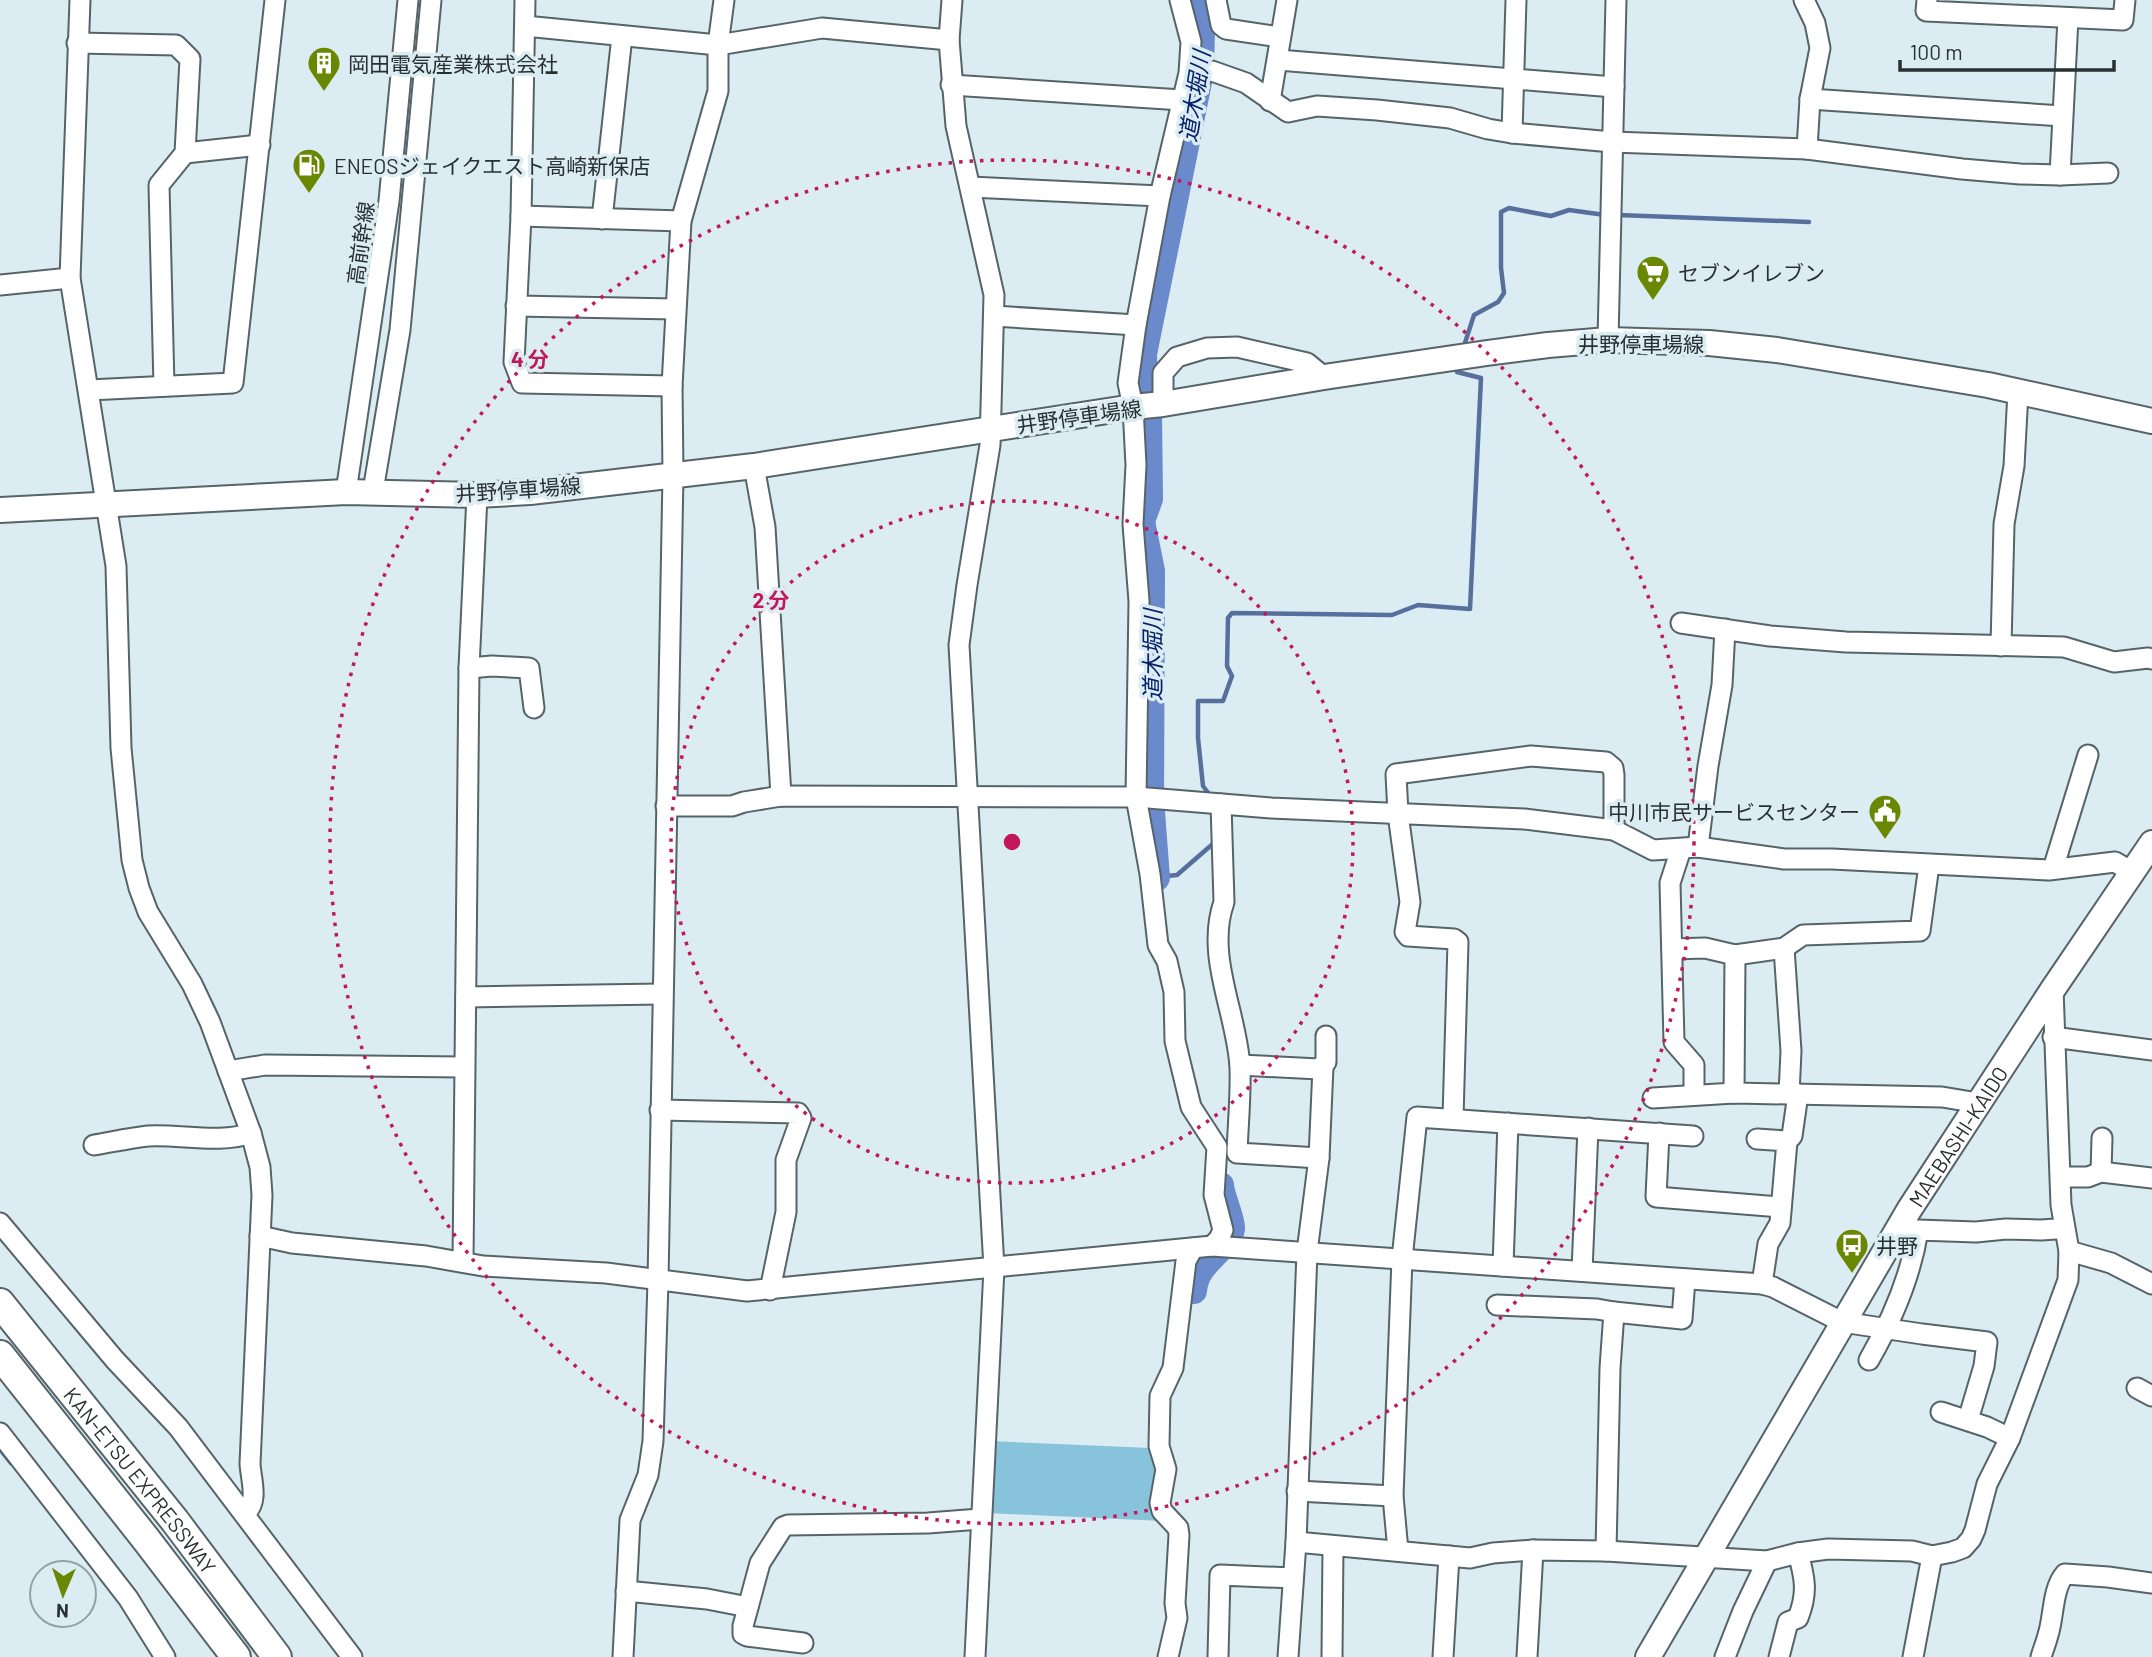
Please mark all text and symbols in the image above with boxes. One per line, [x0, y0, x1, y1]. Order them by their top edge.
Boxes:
scale bar [1900, 28, 2114, 72]
text: 100 m [1910, 39, 1963, 64]
building icon: 岡田電気産業株式会社 [305, 44, 343, 93]
water label: 道木堀川 [1173, 45, 1215, 144]
place label: 岡田電気産業株式会社 [348, 51, 558, 76]
fuel station icon: ENEOSジェイクエスト高崎新保店 [290, 146, 328, 195]
place label: ENEOSジェイクエスト高崎新保店 [334, 153, 650, 178]
street label: 高前幹線 [342, 200, 378, 286]
supermarket icon: セブンイレブン [1634, 253, 1672, 302]
place label: セブンイレブン [1678, 260, 1825, 285]
street label: 井野停車場線 [1578, 331, 1704, 356]
text: 4 分 [511, 346, 549, 371]
street label: 井野停車場線 [1015, 395, 1143, 437]
street label: 井野停車場線 [454, 472, 582, 506]
text: 2 分 [753, 587, 789, 612]
water label: 道木堀川 [1138, 606, 1166, 701]
public building icon: 中川市民サービスセンター [1866, 792, 1904, 841]
place label: 中川市民サービスセンター [1608, 799, 1860, 824]
centre of rings [1000, 830, 1024, 854]
street label: MAEBASHI-KAIDO [1902, 1061, 2012, 1211]
bus stop icon: 井野 [1833, 1226, 1871, 1275]
place label: 井野 [1876, 1233, 1918, 1258]
street label: KAN-ETSU EXPRESSWAY [60, 1382, 222, 1578]
north arrow [28, 1559, 98, 1629]
text: N [56, 1600, 69, 1623]

